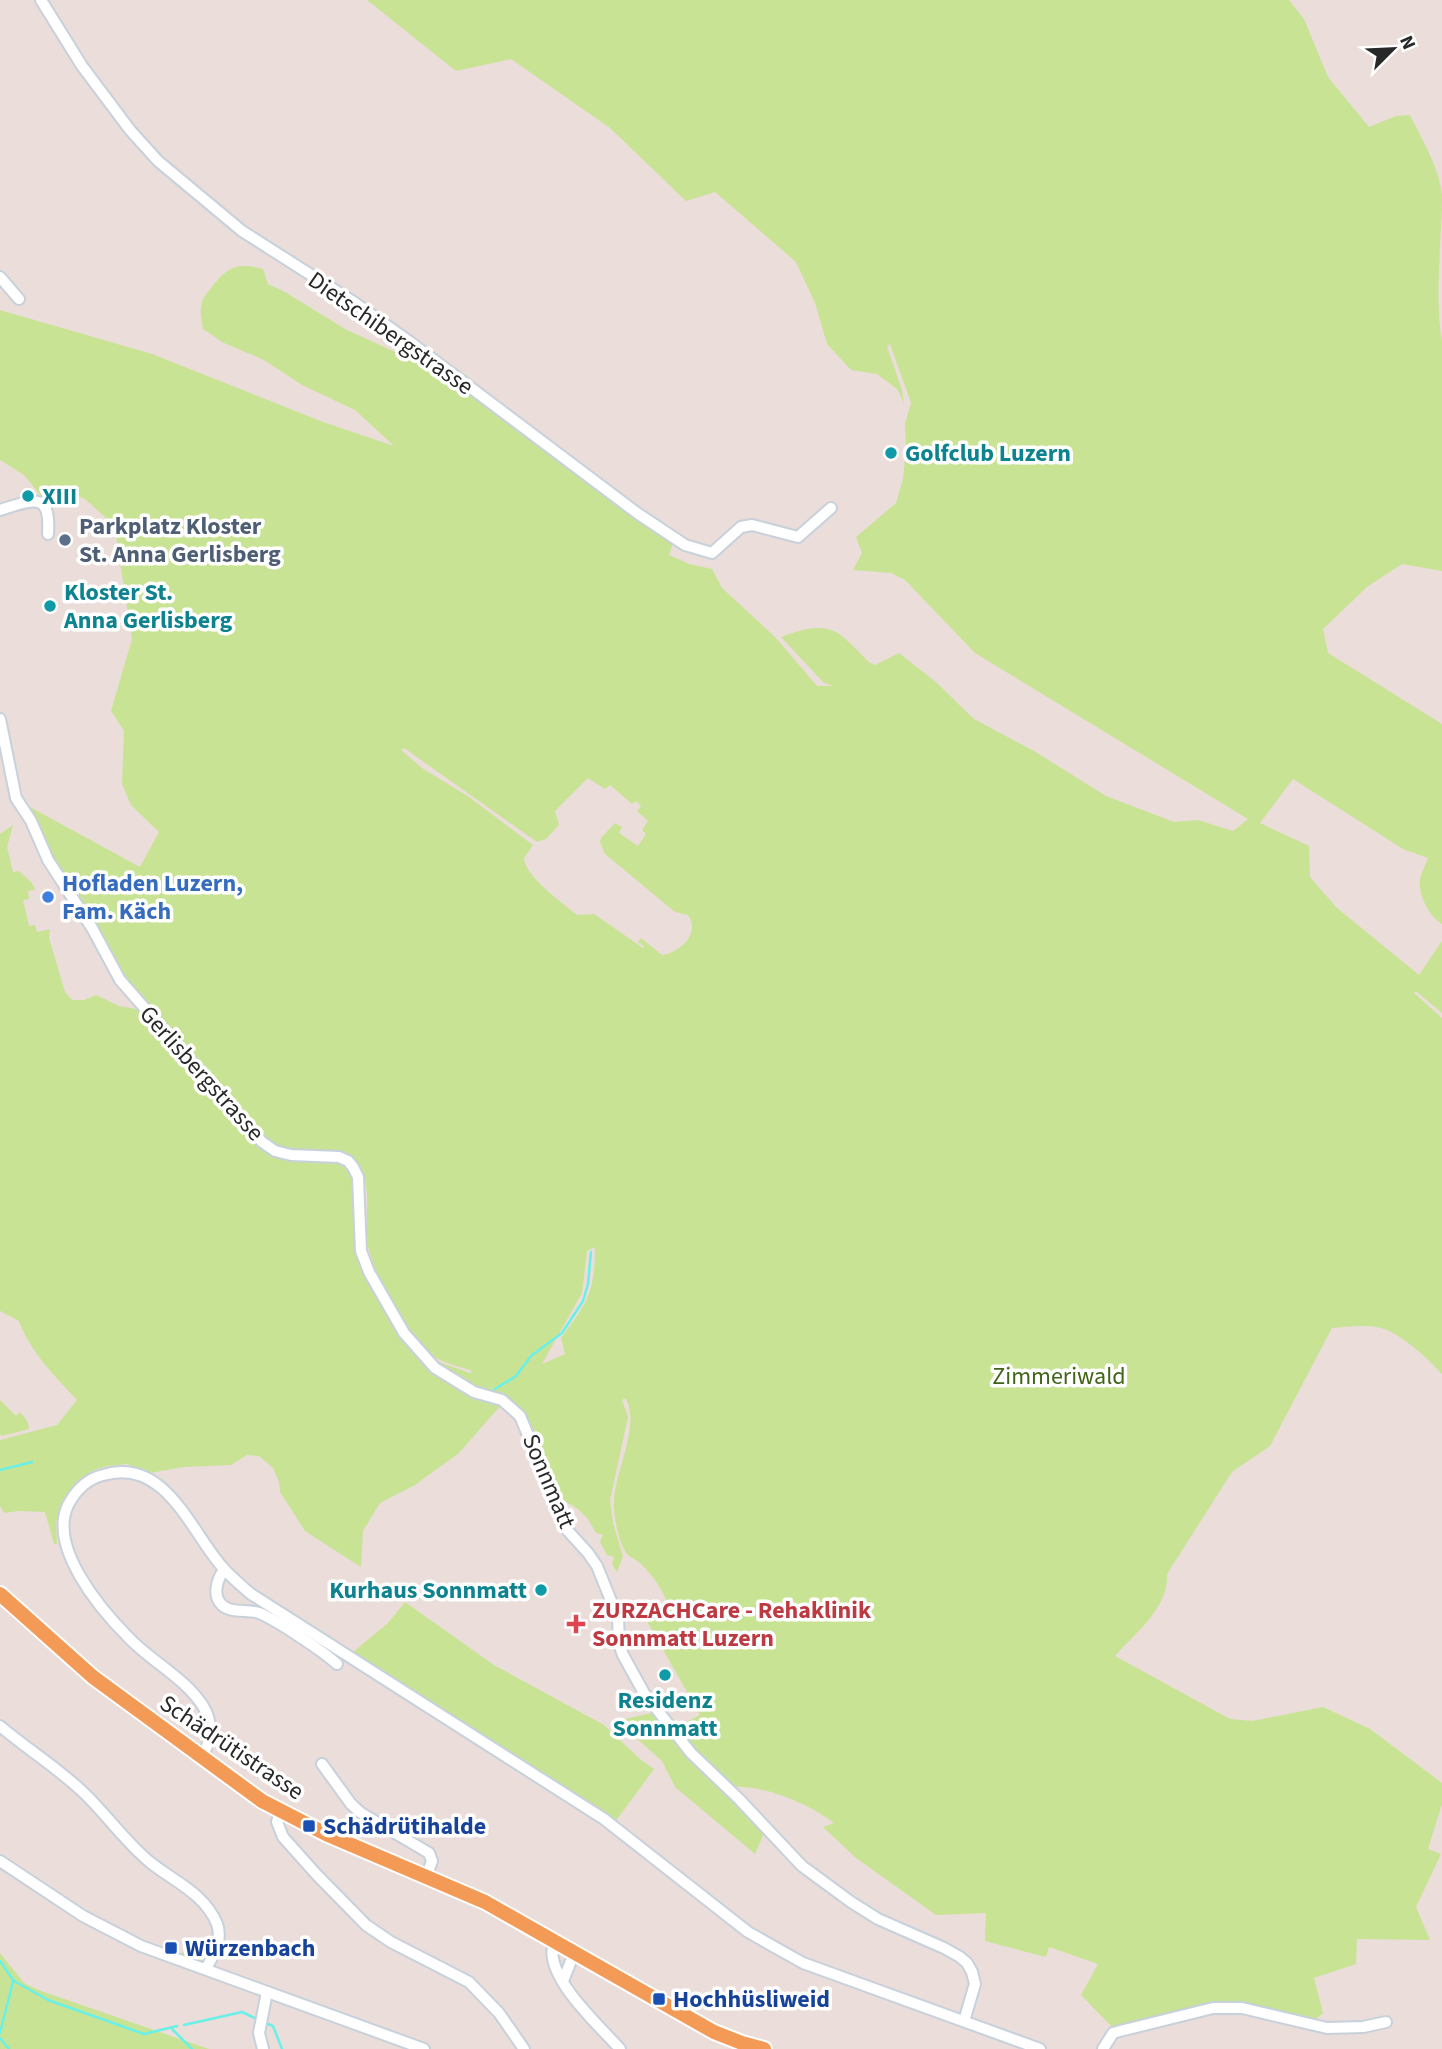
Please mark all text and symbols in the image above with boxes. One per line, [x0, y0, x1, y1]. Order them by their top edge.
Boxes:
north arrow [1358, 14, 1428, 84]
text: N [1392, 31, 1422, 54]
street label: Dietschibergstrasse [301, 263, 481, 404]
place label: Golfclub Luzern [905, 436, 1071, 471]
marker: Golfclub Luzern [883, 445, 899, 461]
place label: XIII [42, 479, 77, 514]
marker: XIII [20, 488, 36, 504]
place label: Parkplatz Kloster St. Anna Gerlisberg [79, 509, 281, 572]
marker: Parkplatz Kloster St. Anna Gerlisberg [57, 532, 73, 548]
place label: Kloster St. Anna Gerlisberg [63, 575, 233, 638]
marker: Kloster St. Anna Gerlisberg [42, 598, 58, 614]
place label: Hofladen Luzern, Fam. Käch [62, 866, 243, 929]
marker: Hofladen Luzern, Fam. Käch [40, 889, 56, 905]
street label: Gerlisbergstrasse [131, 998, 272, 1149]
park label: Zimmeriwald [992, 1359, 1126, 1394]
street label: Sonnmatt [513, 1429, 584, 1534]
place label: Kurhaus Sonnmatt [329, 1573, 527, 1608]
marker: Kurhaus Sonnmatt [533, 1582, 549, 1598]
place label: ZURZACHCare - Rehaklinik Sonnmatt Luzern [592, 1593, 872, 1656]
marker: ZURZACHCare - Rehaklinik Sonnmatt Luzern [566, 1614, 586, 1634]
marker: Residenz Sonnmatt [657, 1667, 673, 1683]
place label: Residenz Sonnmatt [613, 1683, 717, 1746]
street label: Schädrütistrasse [153, 1686, 311, 1809]
place label: Schädrütihalde [323, 1809, 486, 1844]
marker: Schädrütihalde [301, 1818, 317, 1834]
place label: Würzenbach [185, 1931, 316, 1966]
marker: Würzenbach [163, 1940, 179, 1956]
place label: Hochhüsliweid [673, 1982, 830, 2017]
marker: Hochhüsliweid [651, 1991, 667, 2007]

